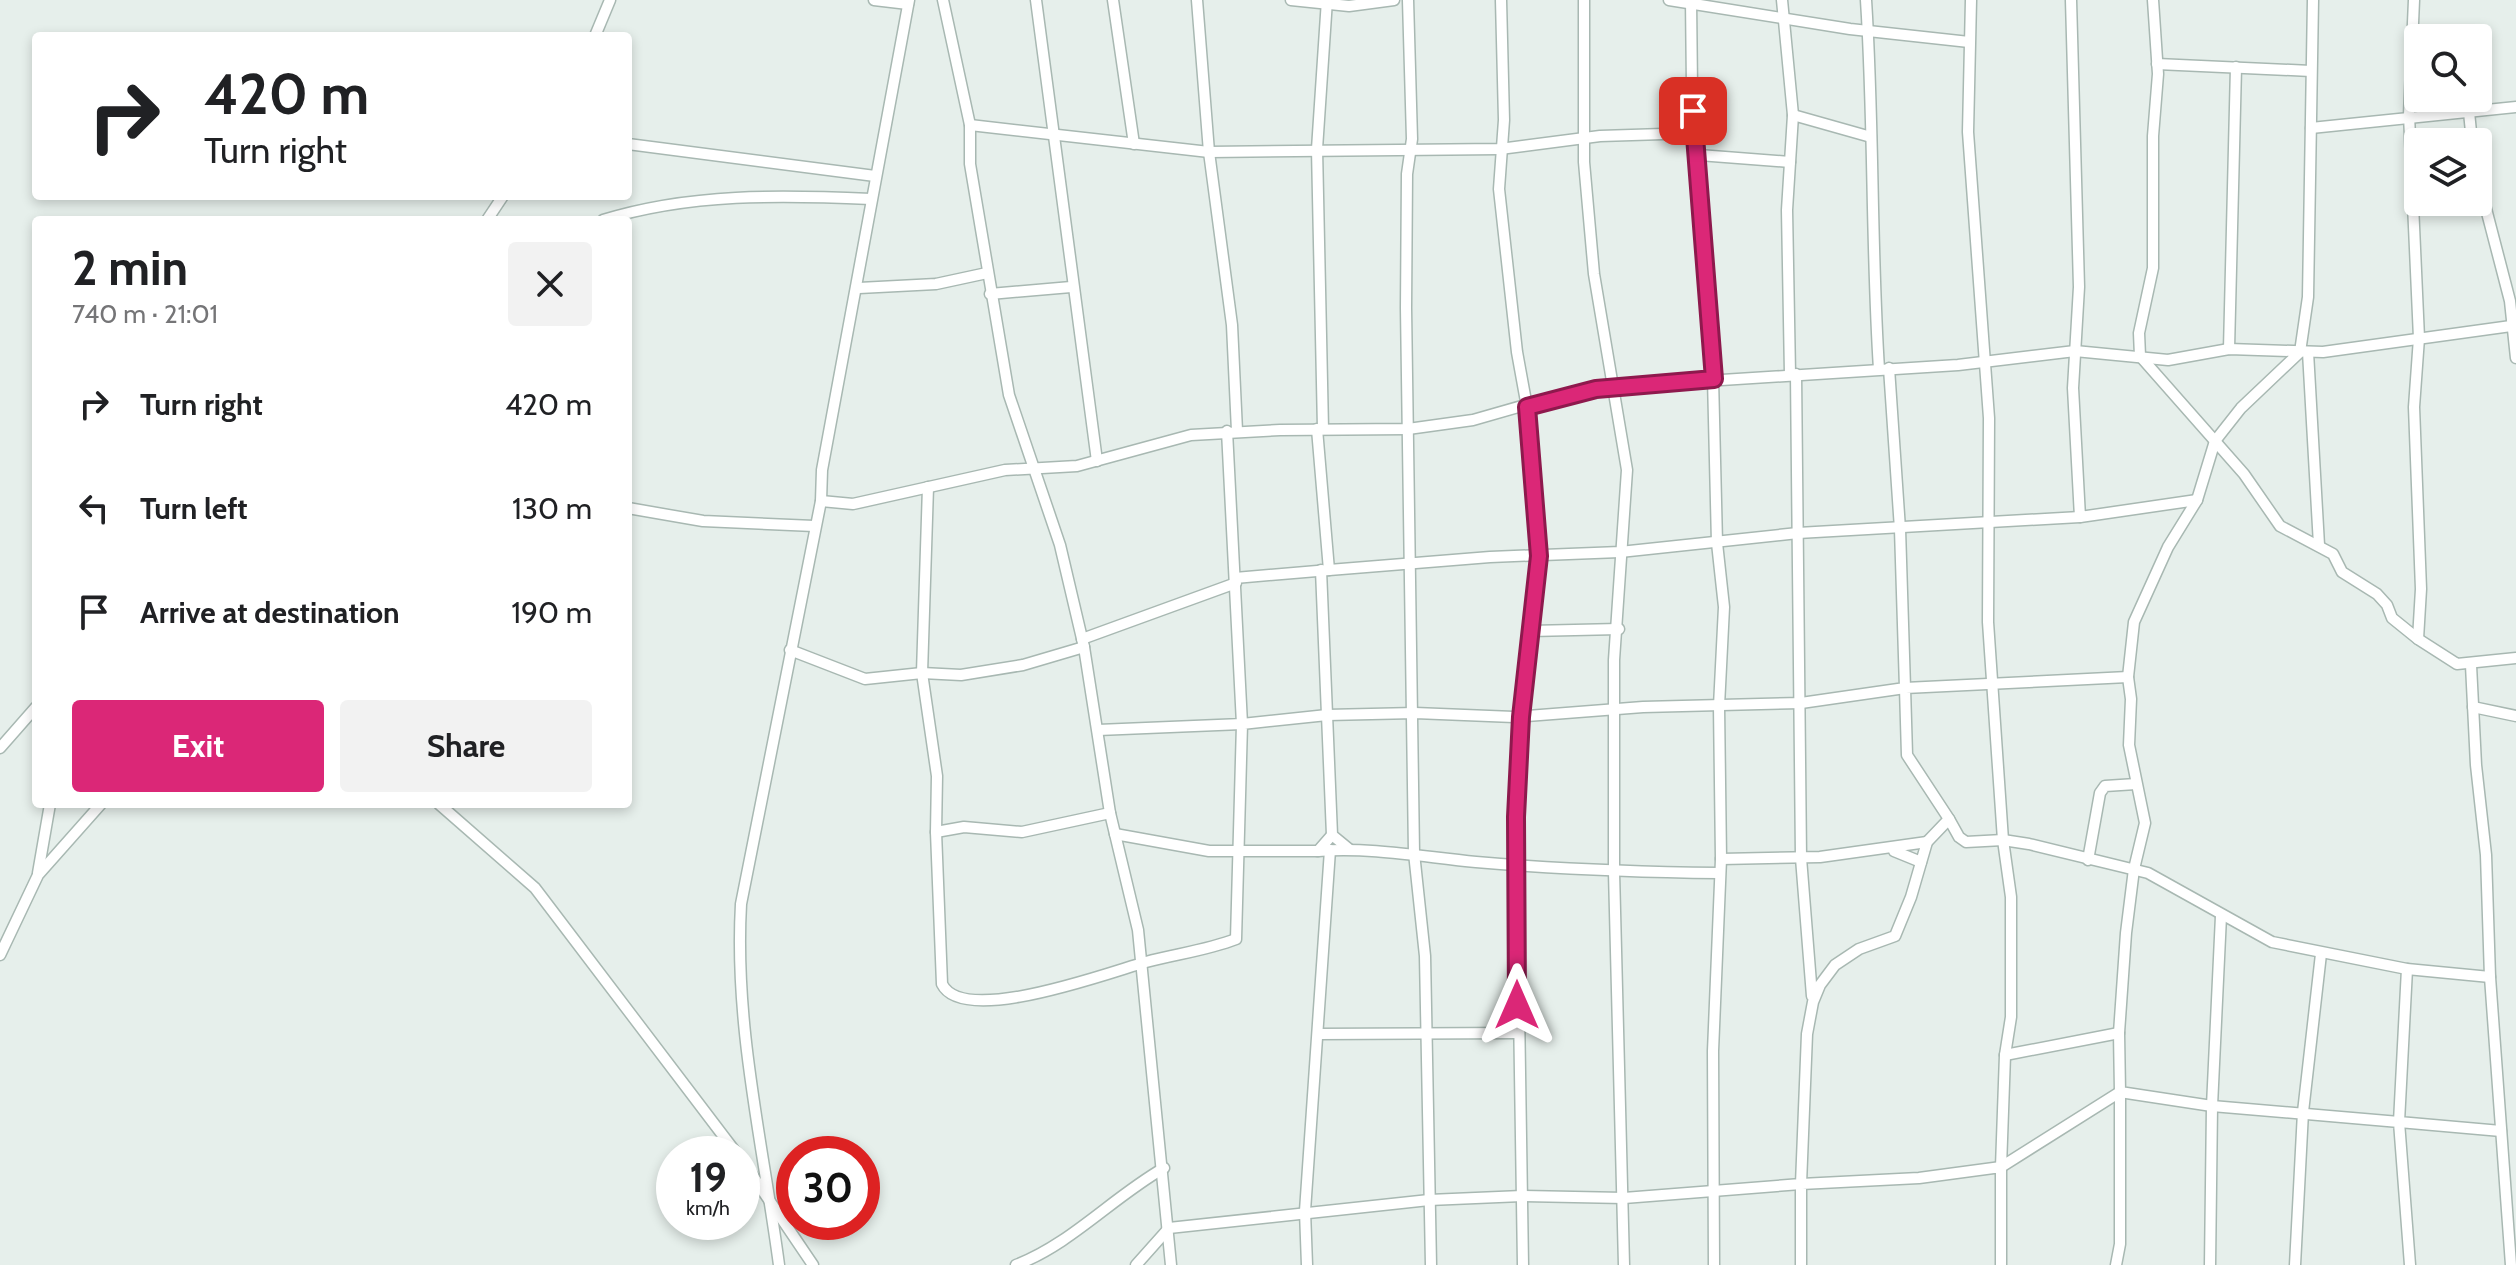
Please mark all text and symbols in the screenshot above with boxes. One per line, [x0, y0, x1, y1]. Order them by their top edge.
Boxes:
map controls [2404, 24, 2492, 216]
button: search [2404, 24, 2492, 112]
text: 420 m [204, 60, 369, 128]
icon: right [72, 64, 176, 168]
pin [1659, 77, 1727, 145]
icon: arrive [1671, 89, 1715, 133]
text: Turn right [204, 128, 347, 172]
button: layers [2404, 128, 2492, 216]
text: 2 min [72, 239, 188, 297]
button: close [508, 242, 592, 326]
text: 740 m · 21:01 [72, 298, 218, 330]
icon: right [72, 382, 116, 426]
text: Turn right [140, 386, 263, 423]
text: 420 m [505, 386, 592, 423]
icon: left [72, 486, 116, 530]
text: Turn left [140, 490, 248, 527]
text: 130 m [512, 490, 592, 527]
icon: arrive [72, 590, 116, 634]
text: Arrive at destination [140, 594, 400, 631]
text: 190 m [511, 594, 592, 631]
button: Exit [72, 700, 324, 792]
button: Share [340, 700, 592, 792]
position arrow [1475, 963, 1559, 1047]
speed limit sign: 30 [776, 1136, 880, 1240]
text: 19 [689, 1153, 727, 1202]
text: km/h [686, 1196, 730, 1220]

